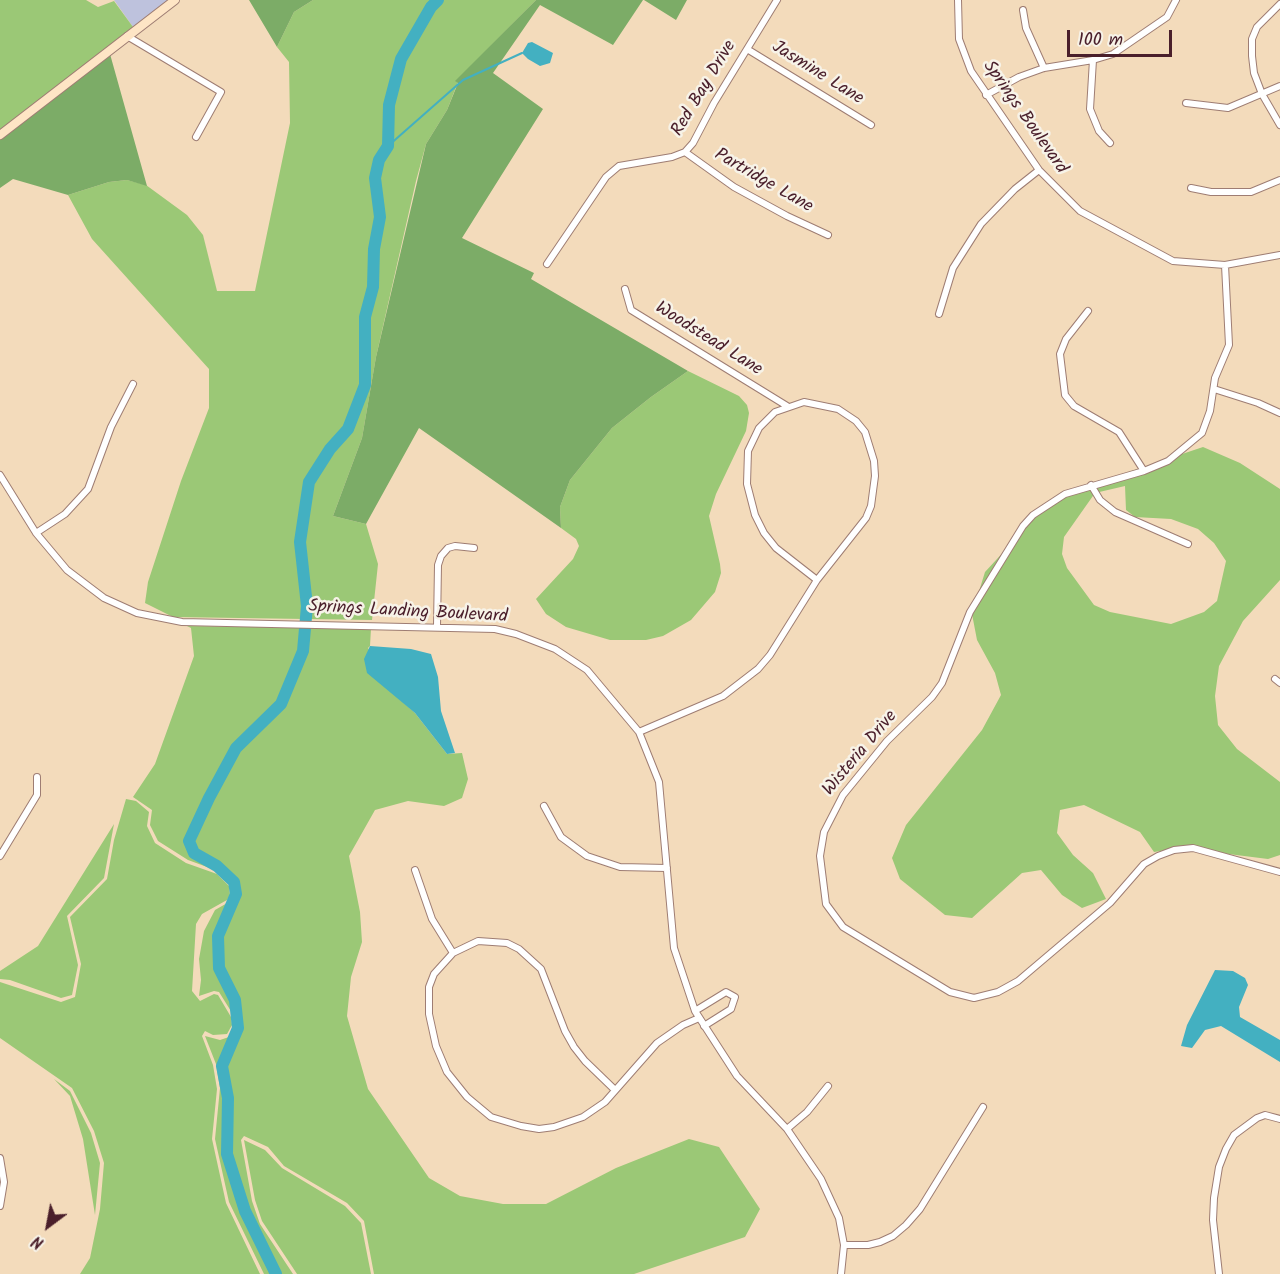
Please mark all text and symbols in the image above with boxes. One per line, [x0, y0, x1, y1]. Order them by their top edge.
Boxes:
scale bar [1070, 18, 1175, 56]
text: 100 m [1078, 26, 1123, 55]
street label: Red Bay Drive [668, 37, 742, 141]
street label: Jasmine Lane [767, 37, 867, 111]
street label: Springs Boulevard [977, 57, 1071, 179]
street label: Partridge Lane [710, 145, 816, 219]
street label: Woodstead Lane [650, 298, 766, 382]
street label: Springs Landing Boulevard [308, 597, 508, 629]
street label: Wisteria Drive [819, 707, 903, 801]
north arrow [18, 1196, 78, 1256]
text: N [27, 1228, 49, 1255]

